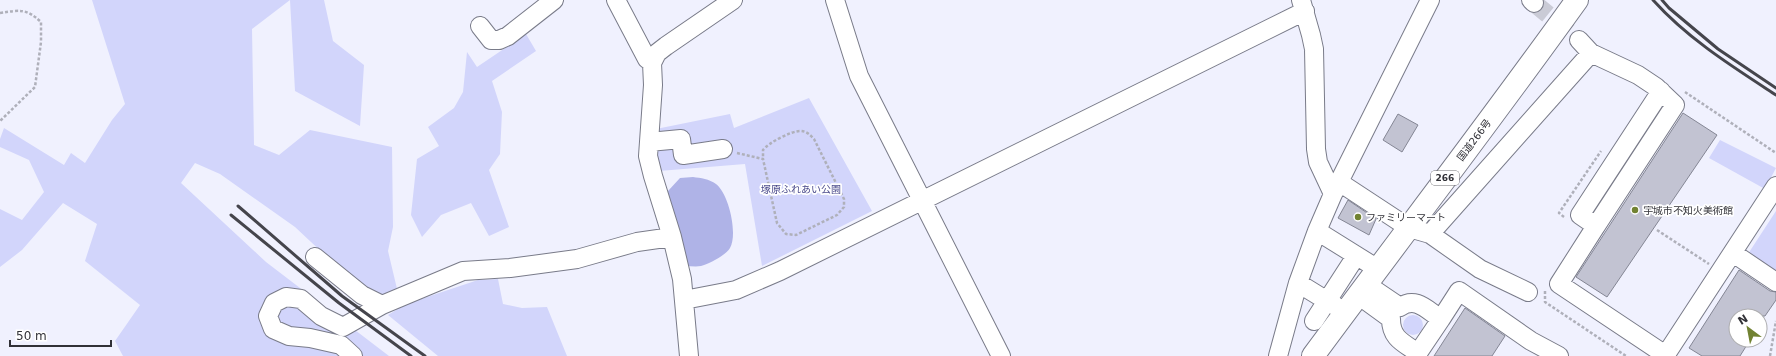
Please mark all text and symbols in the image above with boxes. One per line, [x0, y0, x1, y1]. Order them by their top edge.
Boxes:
street label: 国道266号 [1455, 117, 1493, 163]
road number: 266 [1431, 171, 1459, 185]
park label: 塚原ふれあい公園 [761, 184, 841, 195]
marker: 宇城市不知火美術館 [1630, 205, 1640, 215]
place label: 宇城市不知火美術館 [1643, 205, 1733, 216]
marker: ファミリーマート [1353, 212, 1363, 222]
place label: ファミリーマート [1366, 212, 1446, 223]
north arrow [1728, 308, 1768, 348]
text: N [1736, 312, 1750, 328]
scale bar [10, 322, 111, 348]
text: 50 m [16, 329, 47, 343]

